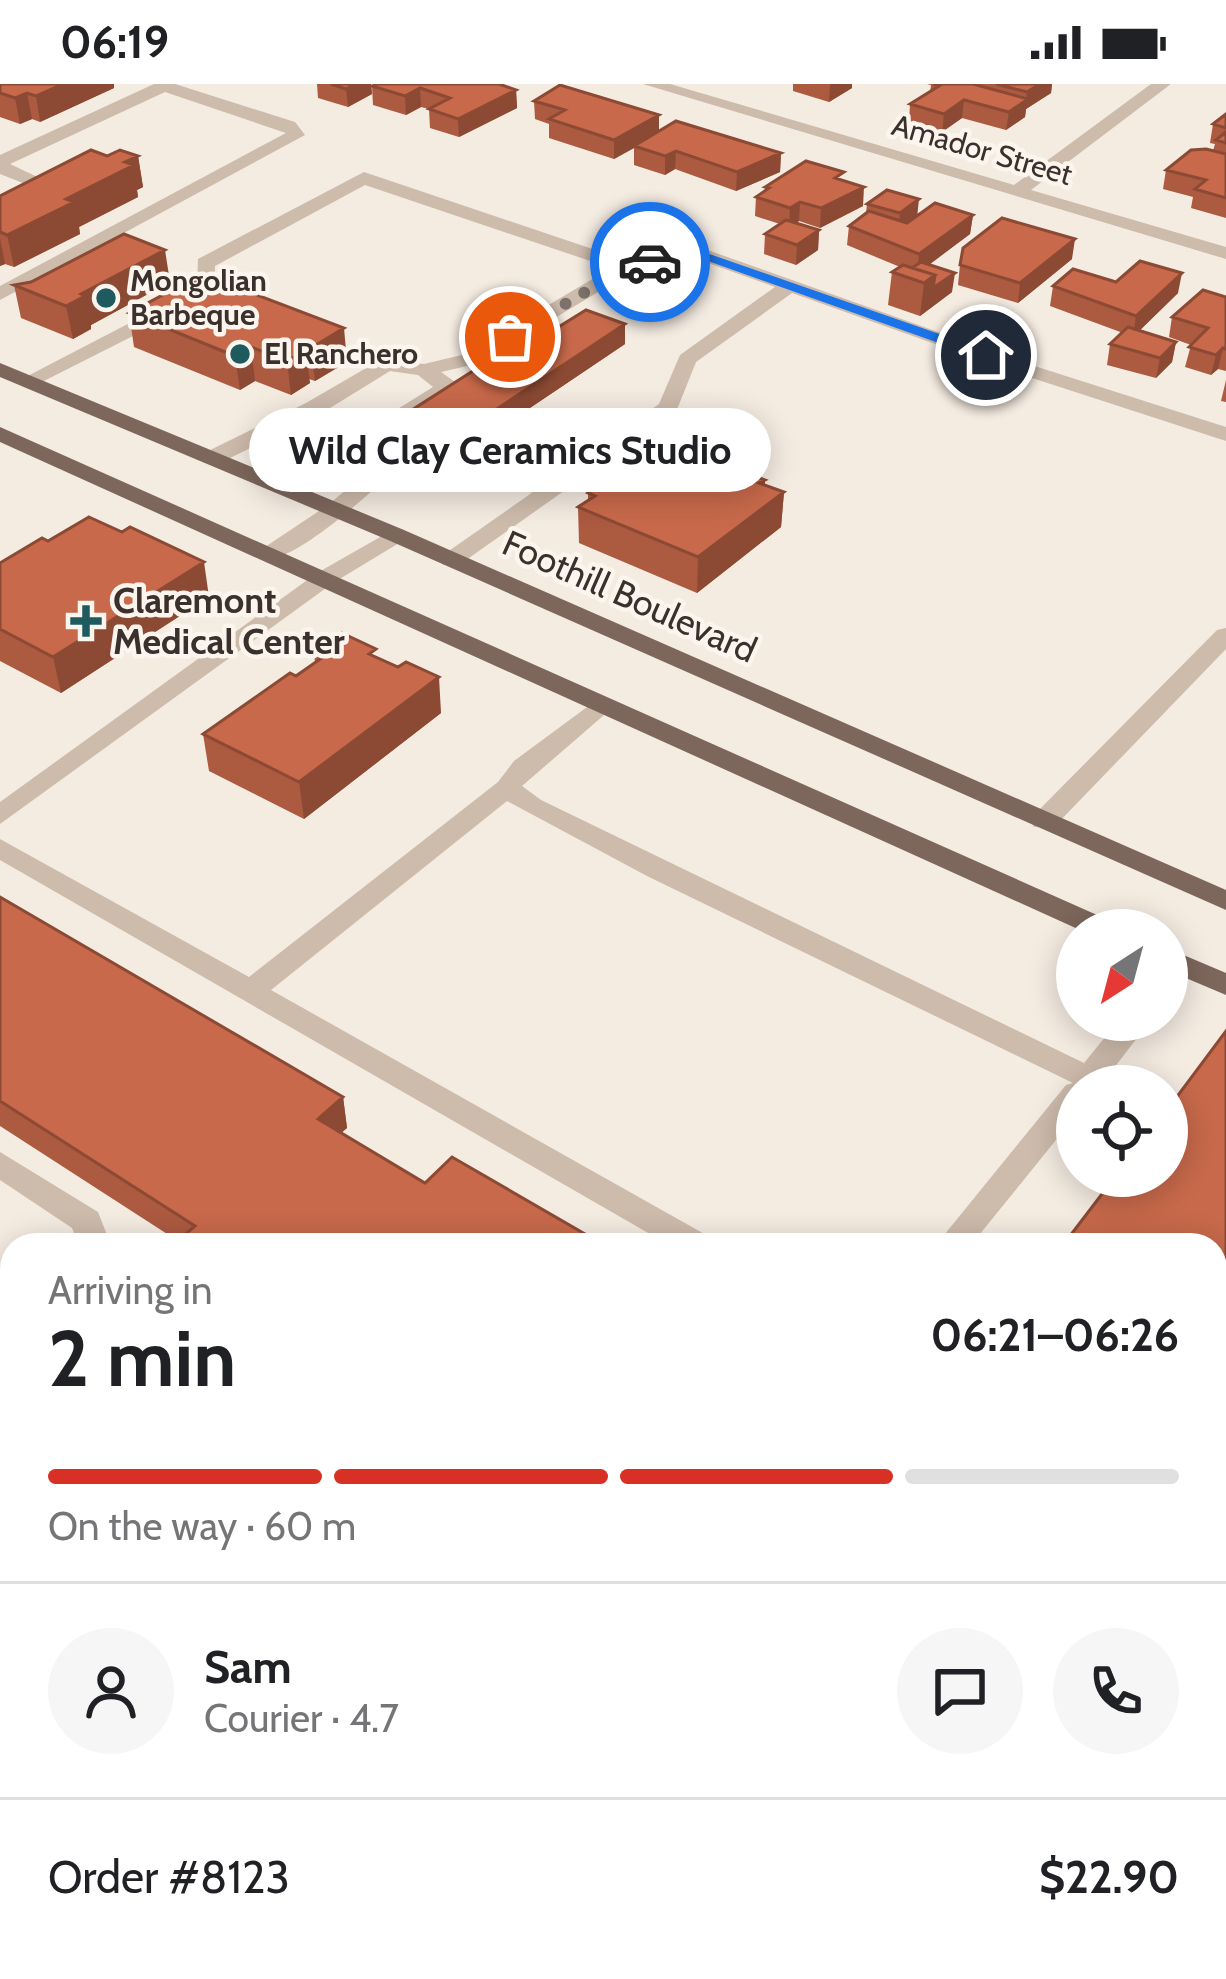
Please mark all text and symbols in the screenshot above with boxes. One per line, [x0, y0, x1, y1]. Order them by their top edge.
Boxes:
text: 06:19 [60, 15, 169, 69]
street label: Amador Street [888, 106, 1076, 193]
courier [590, 202, 710, 322]
icon: car [617, 229, 683, 295]
place label: Mongolian Barbeque [130, 262, 267, 333]
marker: Mongolian Barbeque [93, 285, 119, 311]
pin [459, 286, 561, 388]
icon: bag [477, 304, 543, 370]
pin [935, 304, 1037, 406]
icon: home [953, 322, 1019, 388]
place label: El Ranchero [264, 335, 418, 372]
marker: El Ranchero [227, 341, 253, 367]
callout: Wild Clay Ceramics Studio [249, 409, 771, 493]
text: Wild Clay Ceramics Studio [289, 426, 731, 474]
street label: Foothill Boulevard [496, 520, 764, 672]
place label: Claremont Medical Center [113, 578, 345, 663]
marker: Claremont Medical Center [70, 605, 102, 637]
north arrow [1056, 909, 1188, 1041]
map controls [1056, 909, 1188, 1197]
button: locate [1056, 1065, 1188, 1197]
text: Arriving in [48, 1266, 212, 1314]
text: 06:21–06:26 [931, 1308, 1179, 1362]
text: 2 min [48, 1311, 236, 1406]
text: On the way · 60 m [48, 1502, 356, 1550]
button: person [48, 1628, 174, 1754]
button: chat [897, 1628, 1023, 1754]
button: phone [1053, 1628, 1179, 1754]
text: Sam [204, 1640, 292, 1694]
text: Courier · 4.7 [204, 1694, 399, 1742]
text: Order #8123 [48, 1850, 290, 1904]
text: $22.90 [1039, 1850, 1179, 1904]

